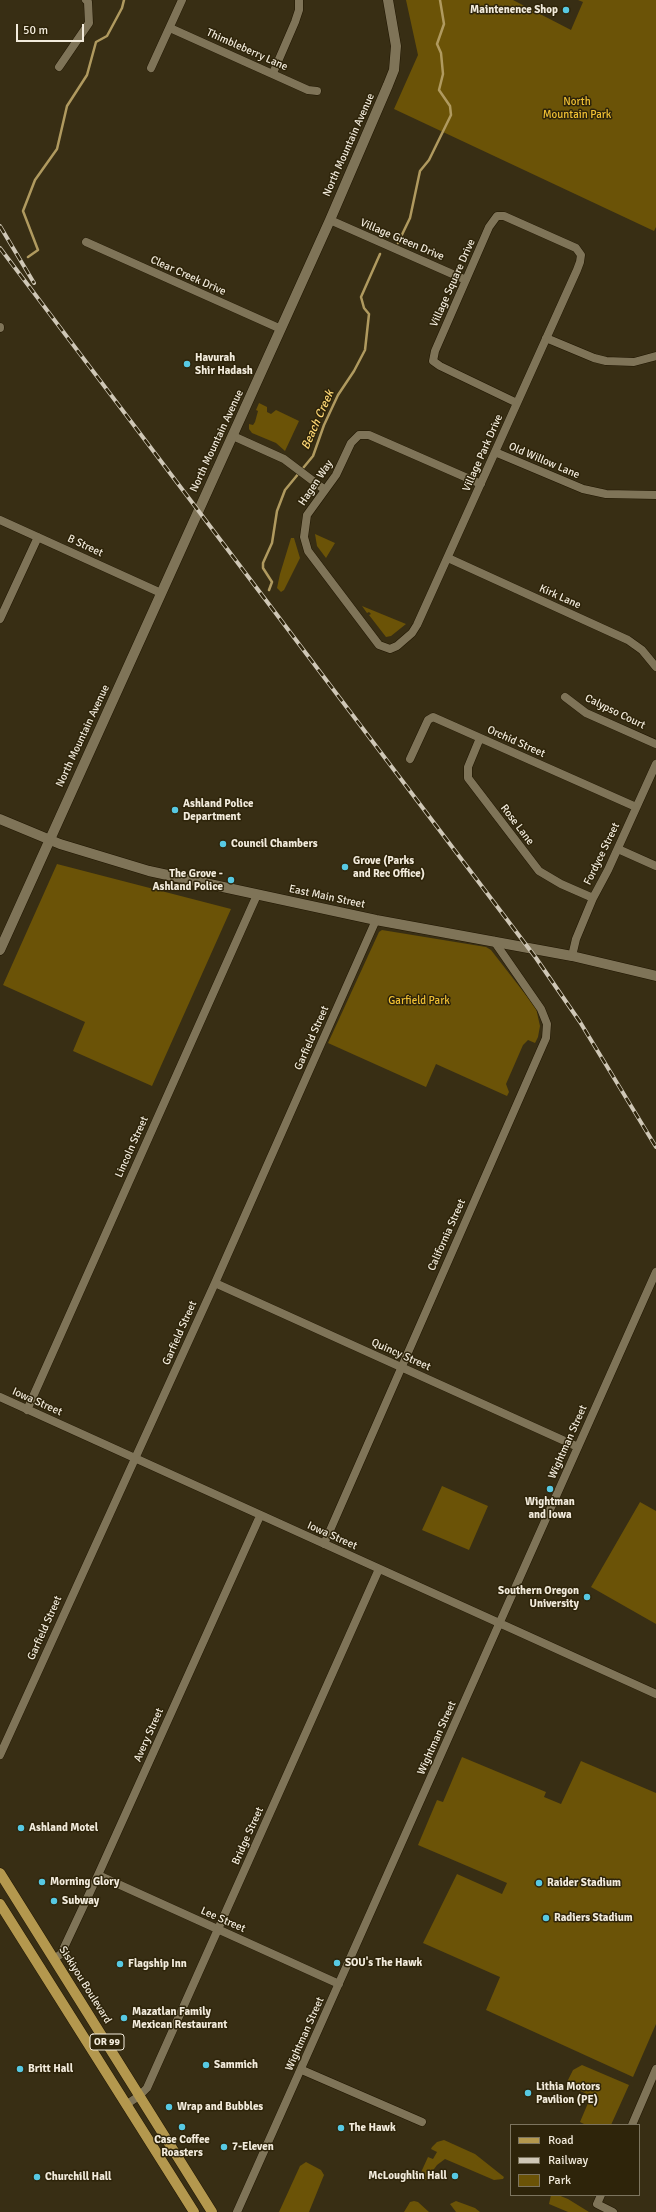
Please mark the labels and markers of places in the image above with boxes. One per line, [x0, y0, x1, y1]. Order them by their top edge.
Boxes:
place label: Maintenence Shop [470, 3, 558, 17]
marker: Maintenence Shop [561, 5, 571, 15]
place label: Havurah Shir Hadash [195, 351, 253, 377]
marker: Havurah Shir Hadash [182, 359, 192, 369]
place label: Ashland Police Department [183, 797, 253, 823]
marker: Ashland Police Department [170, 805, 180, 815]
place label: Council Chambers [231, 837, 318, 851]
marker: Council Chambers [218, 839, 228, 849]
place label: Grove (Parks and Rec Office) [353, 854, 425, 880]
marker: Grove (Parks and Rec Office) [340, 862, 350, 872]
place label: The Grove - Ashland Police [153, 867, 223, 893]
marker: The Grove - Ashland Police [226, 875, 236, 885]
marker: Wightman and Iowa [545, 1484, 555, 1494]
place label: Wightman and Iowa [525, 1495, 575, 1521]
place label: Southern Oregon University [498, 1584, 579, 1610]
marker: Southern Oregon University [582, 1592, 592, 1602]
place label: Ashland Motel [29, 1821, 98, 1835]
marker: Ashland Motel [16, 1823, 26, 1833]
place label: Morning Glory [50, 1875, 119, 1889]
place label: Raider Stadium [547, 1876, 621, 1890]
marker: Morning Glory [37, 1877, 47, 1887]
marker: Raider Stadium [534, 1878, 544, 1888]
place label: Subway [62, 1894, 99, 1908]
marker: Subway [49, 1896, 59, 1906]
place label: Radiers Stadium [554, 1911, 633, 1925]
marker: Radiers Stadium [541, 1913, 551, 1923]
place label: SOU's The Hawk [345, 1956, 422, 1970]
place label: Flagship Inn [128, 1957, 187, 1971]
marker: SOU's The Hawk [332, 1958, 342, 1968]
marker: Flagship Inn [115, 1959, 125, 1969]
place label: Mazatlan Family Mexican Restaurant [132, 2005, 227, 2031]
marker: Mazatlan Family Mexican Restaurant [119, 2013, 129, 2023]
place label: Sammich [214, 2058, 258, 2072]
marker: Sammich [201, 2060, 211, 2070]
place label: Britt Hall [28, 2062, 73, 2076]
marker: Britt Hall [15, 2064, 25, 2074]
place label: Lithia Motors Pavilion (PE) [536, 2080, 600, 2106]
marker: Lithia Motors Pavilion (PE) [523, 2088, 533, 2098]
place label: Wrap and Bubbles [177, 2100, 263, 2114]
marker: Wrap and Bubbles [164, 2102, 174, 2112]
place label: The Hawk [349, 2121, 396, 2135]
marker: Case Coffee Roasters [177, 2122, 187, 2132]
marker: The Hawk [336, 2123, 346, 2133]
place label: Case Coffee Roasters [154, 2133, 210, 2159]
place label: 7-Eleven [232, 2140, 274, 2154]
marker: 7-Eleven [219, 2142, 229, 2152]
place label: McLoughlin Hall [368, 2169, 447, 2183]
place label: Churchill Hall [45, 2170, 112, 2184]
marker: McLoughlin Hall [450, 2171, 460, 2181]
marker: Churchill Hall [32, 2172, 42, 2182]

